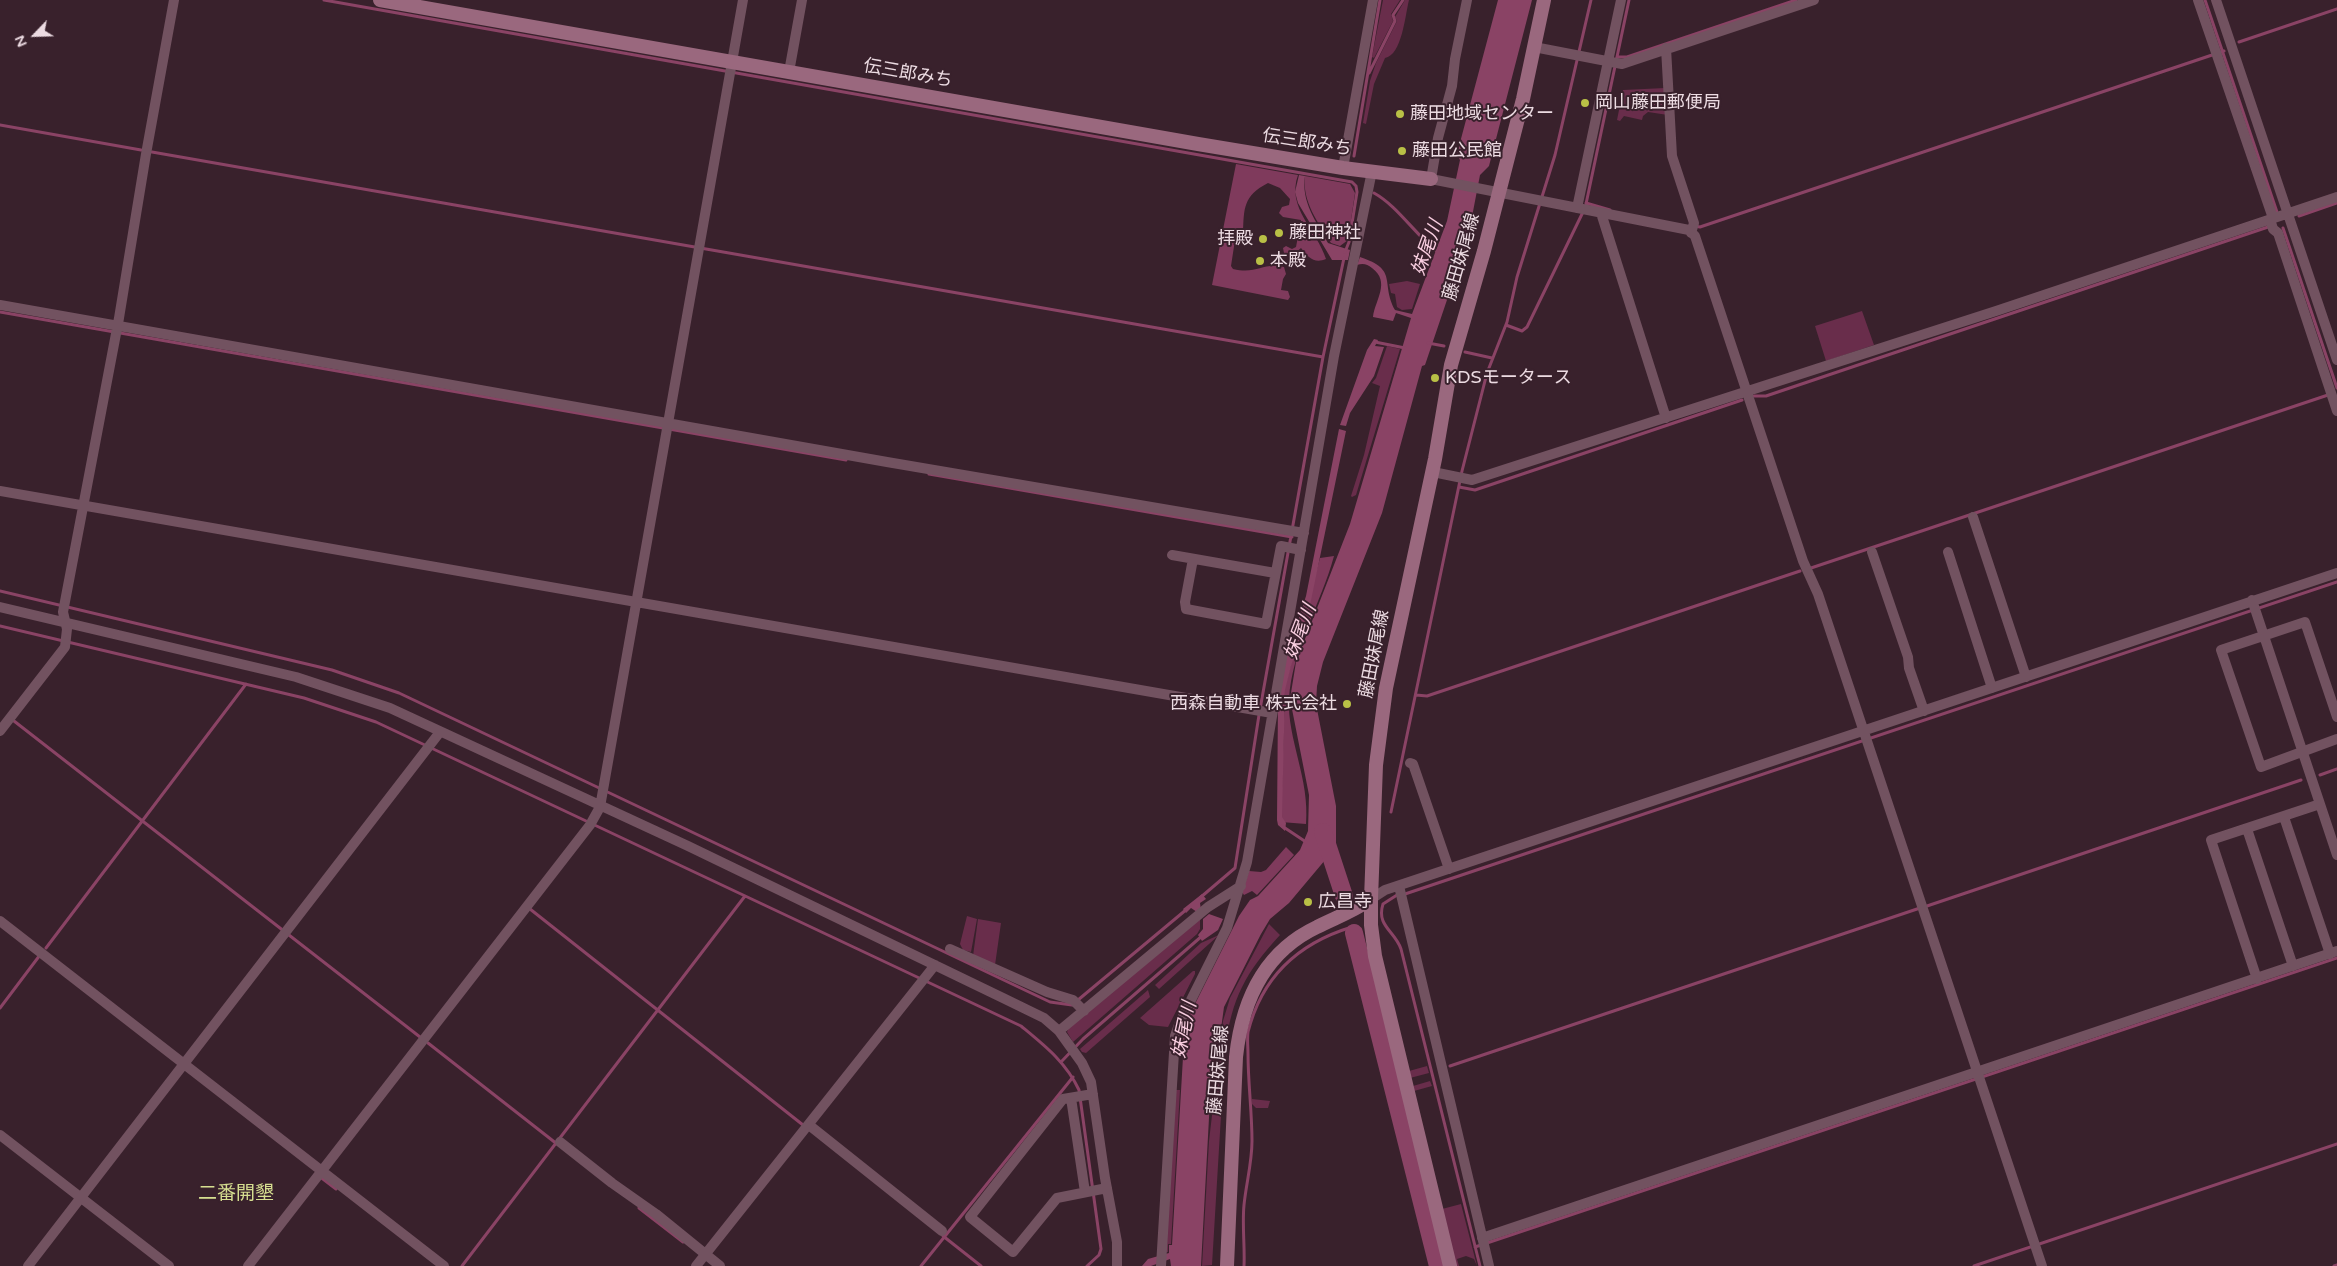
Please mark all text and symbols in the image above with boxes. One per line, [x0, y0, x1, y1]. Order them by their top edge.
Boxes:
north arrow [10, 10, 60, 60]
text: N [11, 33, 31, 50]
street label: 伝三郎みち [862, 56, 954, 92]
place label: 岡山藤田郵便局 [1595, 92, 1721, 114]
marker: 岡山藤田郵便局 [1579, 97, 1591, 109]
place label: 藤田地域センター [1410, 103, 1554, 125]
marker: 藤田地域センター [1394, 108, 1406, 120]
street label: 伝三郎みち [1261, 125, 1353, 161]
place label: 藤田公民館 [1412, 140, 1502, 162]
marker: 藤田公民館 [1396, 145, 1408, 157]
street label: 藤田妹尾線 [1439, 211, 1485, 303]
water label: 妹尾川 [1408, 217, 1448, 279]
place label: 藤田神社 [1289, 222, 1361, 244]
marker: 藤田神社 [1273, 227, 1285, 239]
place label: 拝殿 [1217, 228, 1253, 250]
marker: 拝殿 [1257, 233, 1269, 245]
place label: 本殿 [1270, 250, 1306, 272]
marker: 本殿 [1254, 255, 1266, 267]
place label: KDSモータース [1445, 367, 1572, 389]
marker: KDSモータース [1429, 372, 1441, 384]
water label: 妹尾川 [1280, 601, 1322, 663]
street label: 藤田妹尾線 [1356, 608, 1394, 700]
place label: 西森自動車 株式会社 [1170, 693, 1337, 715]
marker: 西森自動車 株式会社 [1341, 698, 1353, 710]
place label: 広昌寺 [1318, 891, 1372, 913]
marker: 広昌寺 [1302, 896, 1314, 908]
water label: 妹尾川 [1168, 1000, 1202, 1060]
street label: 藤田妹尾線 [1204, 1024, 1234, 1116]
district label: 二番開墾 [198, 1183, 274, 1205]

